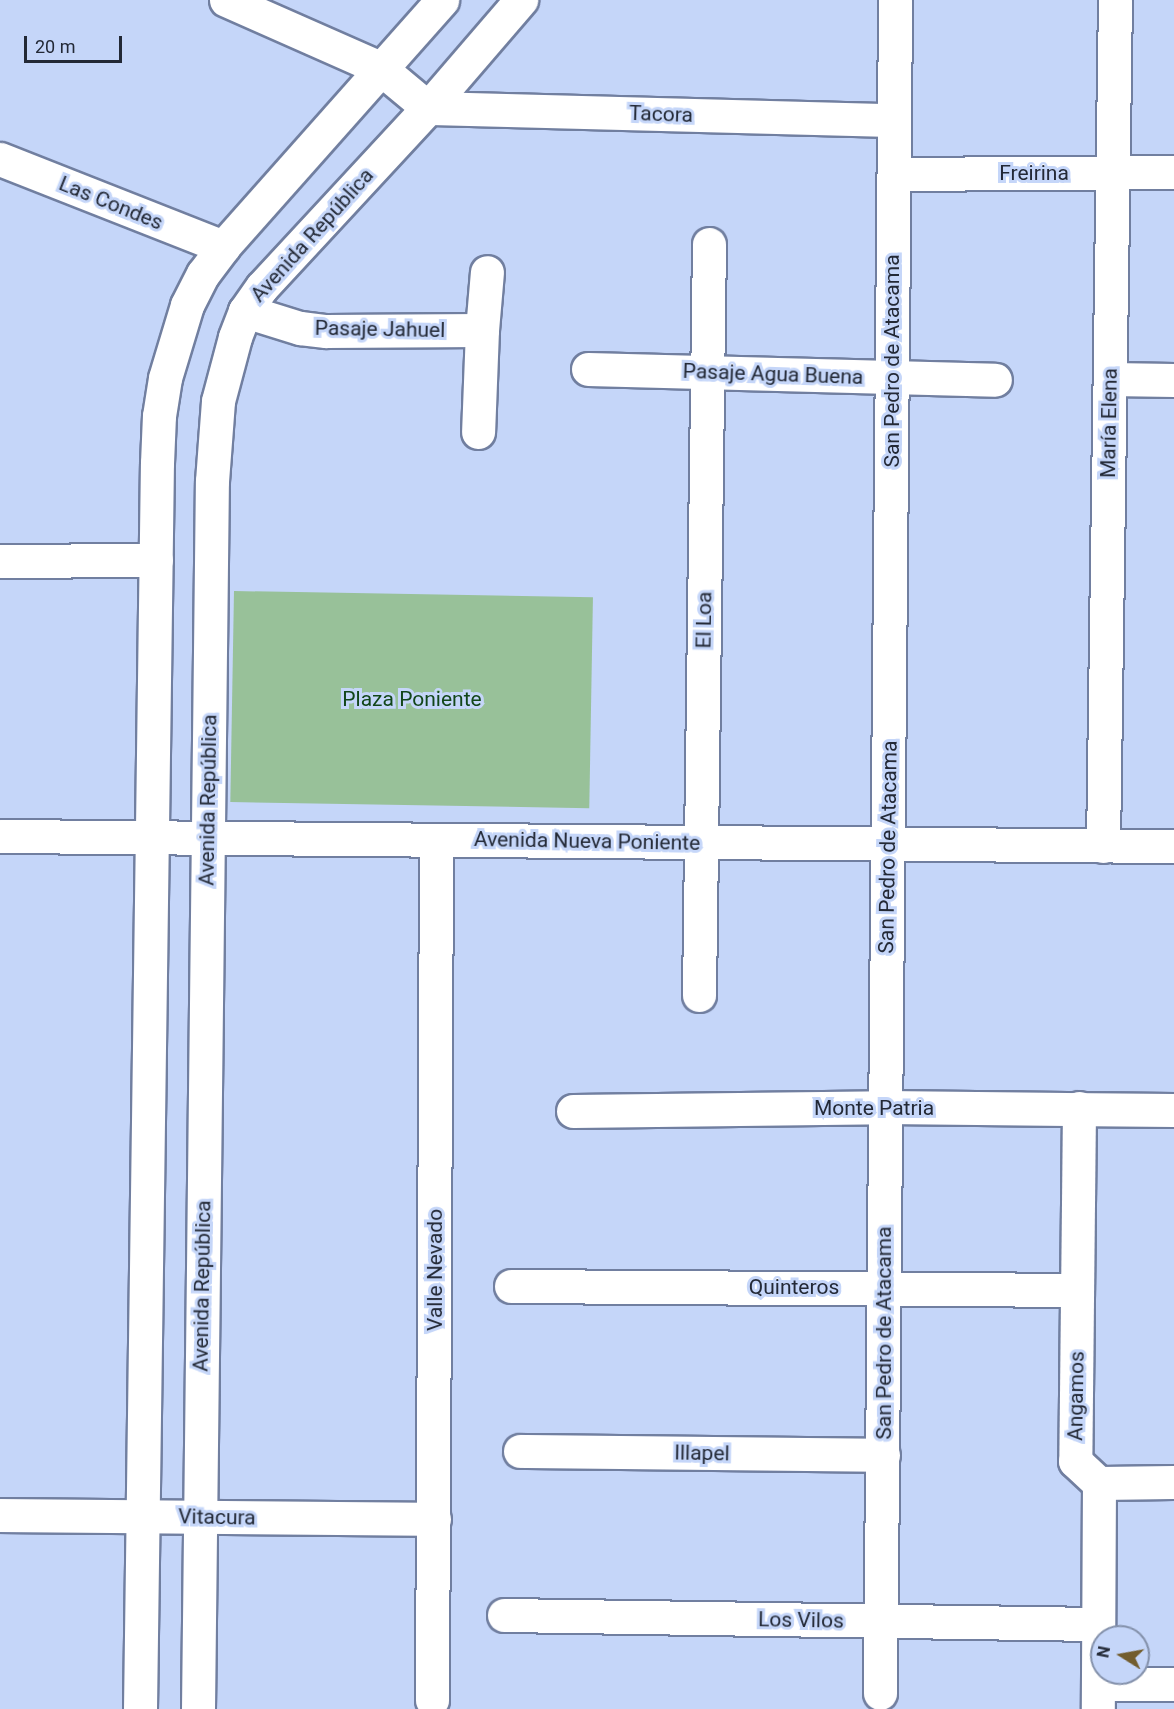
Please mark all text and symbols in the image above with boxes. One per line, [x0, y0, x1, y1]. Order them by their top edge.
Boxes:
scale bar [27, 24, 124, 62]
text: 20 m [35, 36, 75, 57]
street label: Tacora [629, 100, 693, 128]
street label: Freirina [999, 160, 1069, 186]
street label: Avenida República [245, 163, 379, 307]
street label: Las Condes [55, 171, 167, 235]
street label: San Pedro de Atacama [879, 254, 905, 468]
street label: Pasaje Jahuel [314, 315, 446, 343]
street label: Pasaje Agua Buena [682, 358, 864, 390]
street label: María Elena [1095, 368, 1123, 478]
street label: El Loa [691, 591, 717, 649]
park label: Plaza Poniente [342, 686, 482, 712]
street label: Avenida República [194, 714, 222, 886]
street label: San Pedro de Atacama [874, 740, 902, 954]
street label: Avenida Nueva Poniente [474, 826, 700, 856]
street label: Monte Patria [814, 1095, 934, 1121]
street label: Avenida República [188, 1200, 216, 1372]
street label: Valle Nevado [422, 1209, 448, 1331]
street label: San Pedro de Atacama [871, 1226, 897, 1440]
street label: Quinteros [749, 1274, 839, 1300]
street label: Angamos [1063, 1351, 1089, 1441]
street label: Illapel [674, 1440, 730, 1466]
street label: Vitacura [178, 1504, 256, 1530]
street label: Los Vilos [758, 1607, 844, 1633]
north arrow [1090, 1625, 1150, 1685]
text: N [1093, 1645, 1114, 1659]

